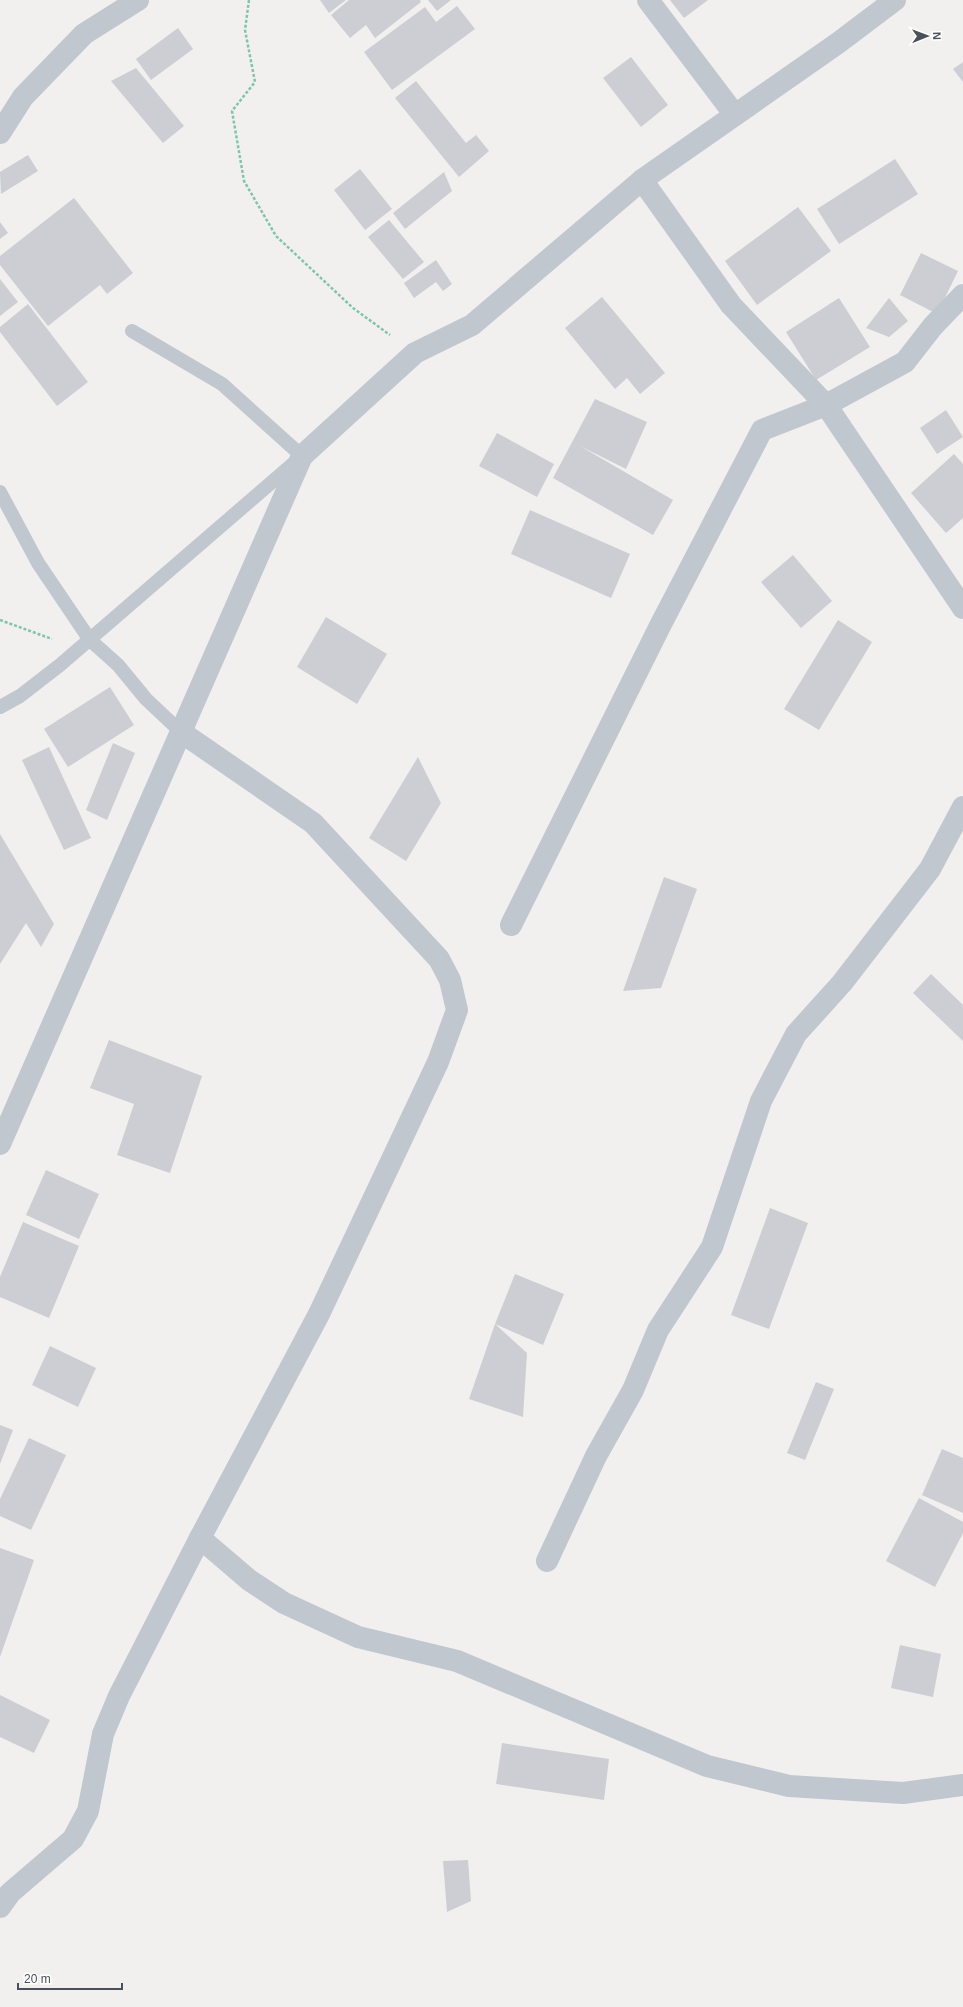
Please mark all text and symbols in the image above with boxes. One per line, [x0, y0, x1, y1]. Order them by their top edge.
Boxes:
north arrow [907, 16, 947, 56]
text: N [931, 32, 943, 40]
scale bar [18, 1965, 122, 1991]
text: 20 m [24, 1972, 51, 1986]

